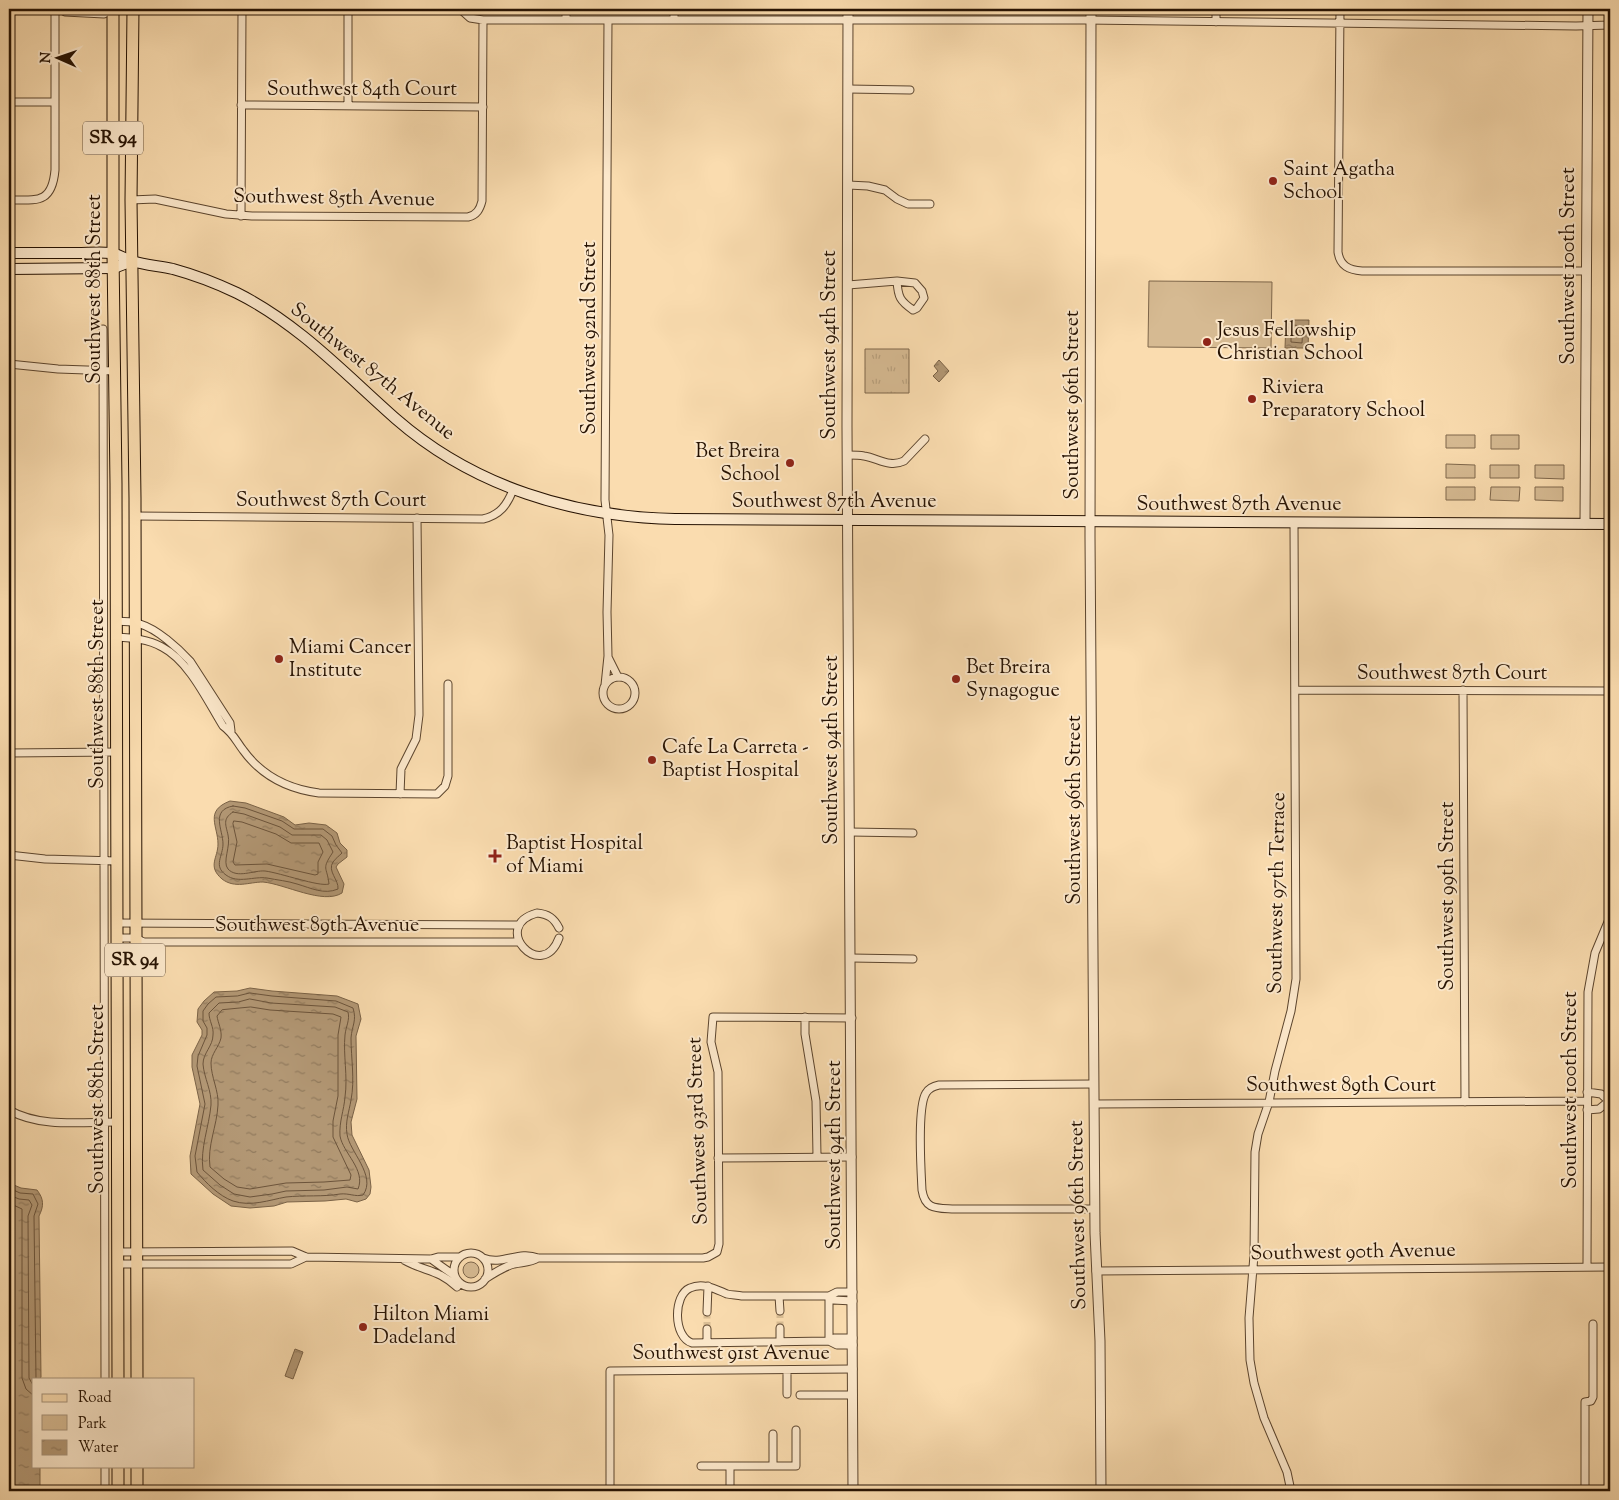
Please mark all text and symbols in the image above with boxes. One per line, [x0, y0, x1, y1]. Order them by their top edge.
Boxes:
north arrow [32, 32, 82, 82]
text: N [37, 52, 57, 64]
street label: Southwest 84th Court [267, 76, 457, 105]
road number: SR 94 [83, 122, 143, 154]
place label: Saint Agatha School [1283, 156, 1395, 208]
street label: Southwest 100th Street [1555, 167, 1584, 365]
marker: Saint Agatha School [1267, 175, 1279, 187]
street label: Southwest 85th Avenue [233, 183, 435, 215]
street label: Southwest 88th Street [81, 194, 110, 384]
street label: Southwest 92nd Street [576, 241, 605, 435]
street label: Southwest 94th Street [816, 250, 845, 440]
street label: Southwest 87th Avenue [283, 296, 461, 448]
street label: Southwest 96th Street [1059, 310, 1088, 500]
place label: Jesus Fellowship Christian School [1216, 317, 1364, 369]
marker: Jesus Fellowship Christian School [1201, 336, 1213, 348]
place label: Riviera Preparatory School [1262, 374, 1426, 426]
marker: Riviera Preparatory School [1246, 393, 1258, 405]
place label: Bet Breira School [695, 438, 780, 490]
marker: Bet Breira School [784, 457, 796, 469]
street label: Southwest 87th Court [236, 487, 426, 516]
street label: Southwest 87th Avenue [731, 488, 937, 517]
street label: Southwest 87th Avenue [1136, 491, 1342, 520]
street label: Southwest 88th Street [84, 599, 113, 789]
place label: Miami Cancer Institute [289, 634, 412, 686]
marker: Miami Cancer Institute [273, 653, 285, 665]
place label: Bet Breira Synagogue [966, 654, 1060, 706]
street label: Southwest 94th Street [818, 655, 847, 845]
street label: Southwest 87th Court [1357, 660, 1547, 689]
marker: Bet Breira Synagogue [950, 673, 962, 685]
street label: Southwest 96th Street [1061, 715, 1090, 905]
place label: Cafe La Carreta - Baptist Hospital [662, 734, 809, 786]
marker: Cafe La Carreta - Baptist Hospital [646, 754, 658, 766]
street label: Southwest 97th Terrace [1262, 792, 1294, 994]
street label: Southwest 99th Street [1434, 801, 1463, 991]
place label: Baptist Hospital of Miami [506, 830, 643, 882]
marker: Baptist Hospital of Miami [488, 849, 502, 863]
street label: Southwest 89th Avenue [215, 912, 419, 941]
road number: SR 94 [105, 944, 165, 976]
street label: Southwest 100th Street [1557, 991, 1586, 1189]
street label: Southwest 88th Street [84, 1004, 113, 1194]
street label: Southwest 93rd Street [681, 1037, 717, 1225]
street label: Southwest 94th Street [821, 1060, 850, 1250]
street label: Southwest 89th Court [1246, 1072, 1436, 1101]
street label: Southwest 96th Street [1063, 1120, 1095, 1310]
street label: Southwest 90th Avenue [1250, 1237, 1456, 1269]
place label: Hilton Miami Dadeland [373, 1301, 490, 1353]
marker: Hilton Miami Dadeland [357, 1321, 369, 1333]
street label: Southwest 91st Avenue [632, 1340, 830, 1369]
legend [32, 1378, 195, 1468]
text: Road [78, 1388, 112, 1409]
text: Park [78, 1414, 107, 1435]
text: Water [78, 1438, 119, 1459]

